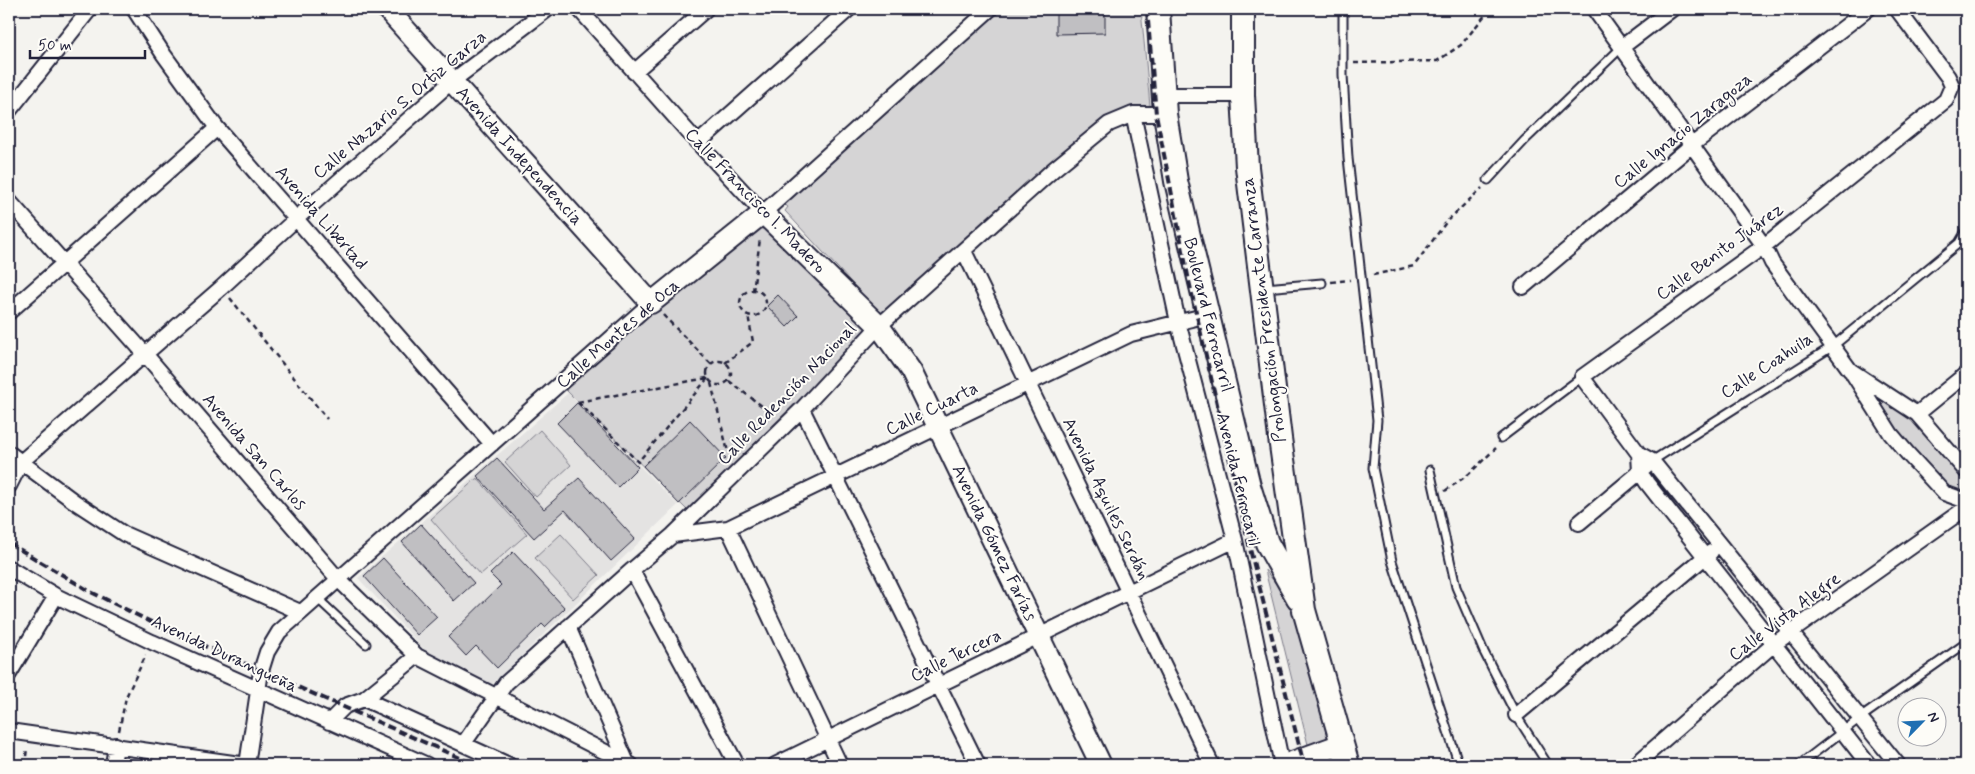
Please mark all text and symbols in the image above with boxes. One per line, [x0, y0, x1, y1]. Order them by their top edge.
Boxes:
street label: Calle Nazario S. Ortiz Garza [308, 25, 492, 185]
scale bar [30, 28, 145, 60]
text: 50 m [38, 36, 72, 56]
street label: Calle Ignacio Zaragoza [1609, 67, 1758, 195]
street label: Avenida Independencia [450, 81, 588, 231]
street label: Calle Francisco I. Madero [679, 123, 831, 279]
street label: Avenida Libertad [269, 161, 373, 275]
street label: Prolongación Presidente Carranza [1236, 176, 1293, 444]
street label: Calle Benito Juárez [1651, 197, 1789, 306]
street label: Boulevard Ferrocarril [1177, 235, 1239, 395]
street label: Calle Montes de Oca [551, 274, 685, 394]
street label: Calle Redención Nacional [712, 317, 862, 471]
street label: Calle Coahuila [1716, 327, 1818, 405]
street label: Calle Cuarta [882, 376, 982, 442]
street label: Avenida San Carlos [196, 388, 312, 516]
street label: Avenida Ferrocaril [1210, 410, 1266, 548]
street label: Avenida Aquiles Serdán [1056, 414, 1156, 584]
street label: Avenida Gómez Farías [946, 461, 1042, 625]
street label: Calle Vista Alegre [1724, 567, 1847, 669]
street label: Avenida Durangueña [147, 610, 301, 698]
street label: Calle Tercera [907, 624, 1005, 688]
north arrow [1898, 696, 1948, 746]
text: N [1923, 709, 1943, 725]

